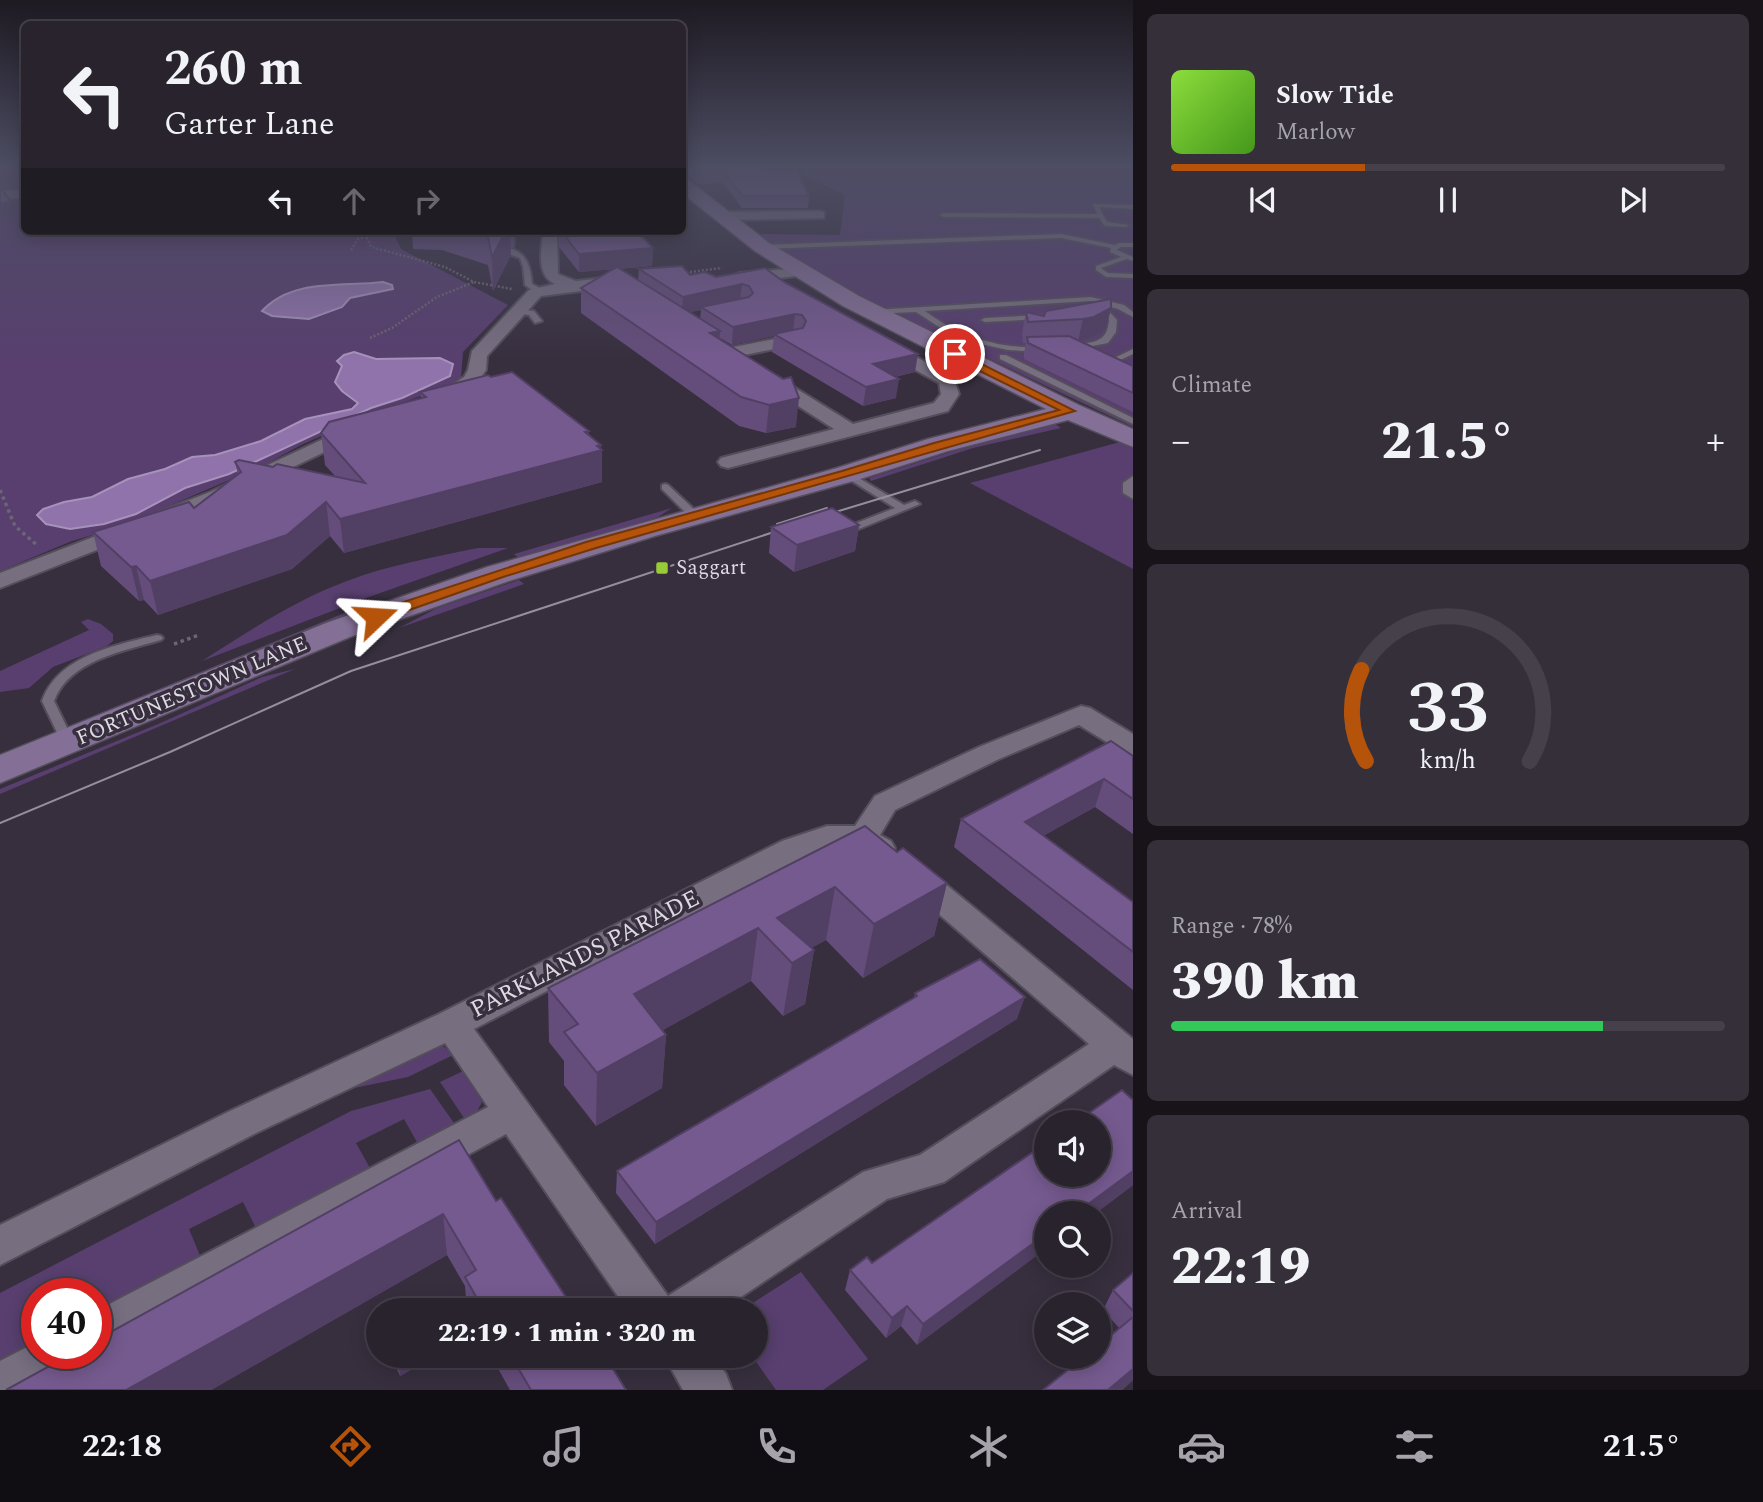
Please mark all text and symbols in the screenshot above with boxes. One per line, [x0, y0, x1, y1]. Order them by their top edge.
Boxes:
text: 260 m [164, 32, 303, 107]
icon: left [49, 49, 140, 140]
text: Slow Tide [1276, 75, 1394, 115]
text: Garter Lane [164, 100, 334, 149]
text: Marlow [1276, 115, 1355, 150]
icon: previous [1244, 181, 1282, 219]
icon: pause [1429, 181, 1467, 219]
icon: next [1614, 181, 1652, 219]
icon: left [262, 182, 300, 220]
icon: ahead [335, 182, 373, 220]
icon: right [408, 182, 446, 220]
pin [925, 324, 985, 384]
icon: arrive [936, 335, 974, 373]
text: Climate [1171, 368, 1252, 403]
text: 21.5° [1381, 403, 1515, 482]
text: − [1171, 413, 1190, 471]
text: + [1706, 413, 1725, 471]
place label: Saggart [676, 552, 746, 584]
marker: Saggart [654, 560, 670, 576]
position arrow [339, 580, 413, 654]
street label: FORTUNESTOWN LANE [71, 628, 313, 754]
text: 33 [1407, 654, 1489, 765]
text: km/h [1420, 742, 1476, 780]
street label: PARKLANDS PARADE [464, 881, 706, 1027]
text: Range · 78% [1171, 909, 1292, 944]
text: 390 km [1171, 943, 1359, 1022]
map controls [1034, 1110, 1111, 1369]
button: sound [1034, 1110, 1111, 1187]
text: Arrival [1171, 1194, 1243, 1229]
button: search [1034, 1201, 1111, 1278]
text: 22:19 [1171, 1228, 1310, 1307]
speed limit sign: 40 [21, 1278, 112, 1369]
button: layers [1034, 1292, 1111, 1369]
text: 22:19 · 1 min · 320 m [438, 1313, 696, 1353]
text: 22:18 [82, 1422, 162, 1471]
icon: directions [326, 1422, 375, 1471]
icon: music [539, 1422, 588, 1471]
icon: phone [752, 1422, 801, 1471]
icon: climate [964, 1422, 1013, 1471]
icon: car [1177, 1422, 1226, 1471]
icon: filters [1390, 1422, 1439, 1471]
text: 21.5° [1603, 1422, 1681, 1471]

